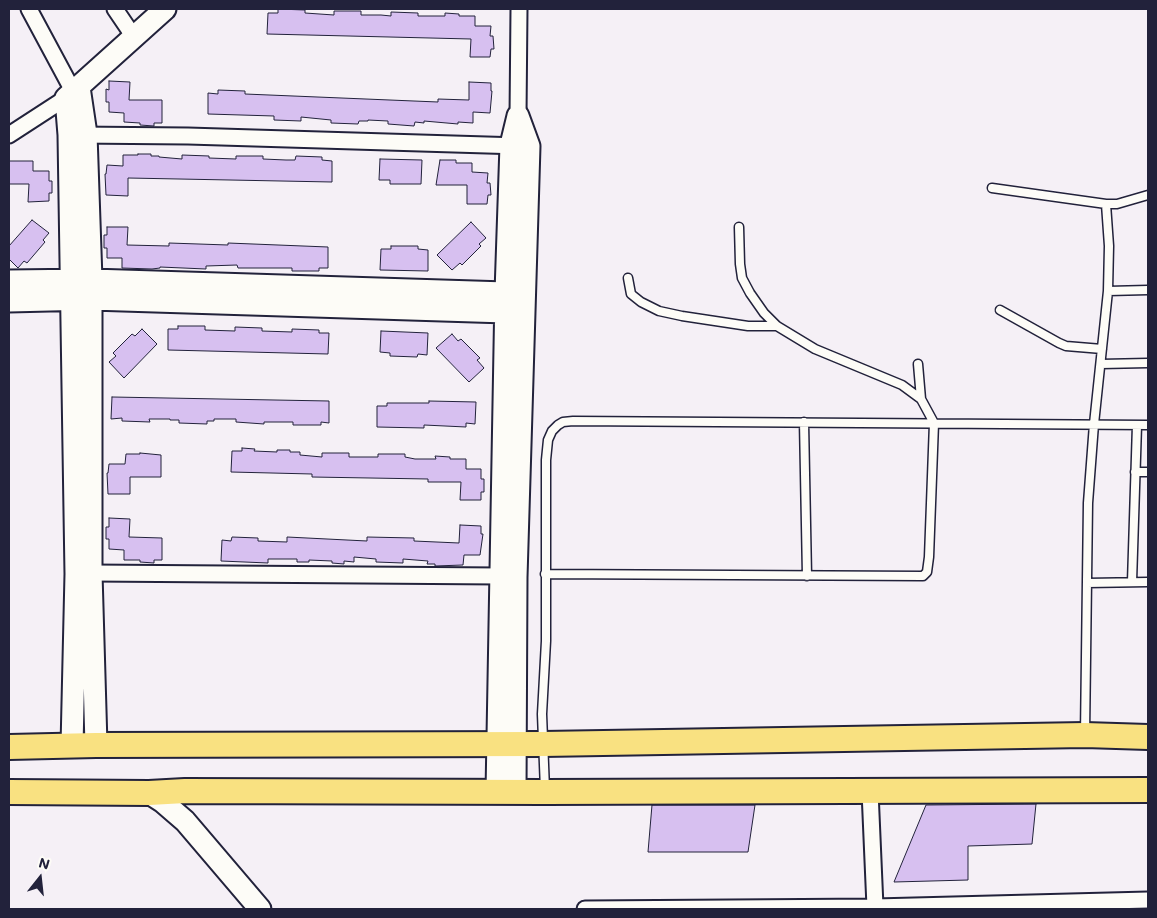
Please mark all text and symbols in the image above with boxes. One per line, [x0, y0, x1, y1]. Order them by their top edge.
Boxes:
text: N [37, 852, 52, 874]
north arrow [15, 853, 65, 903]

